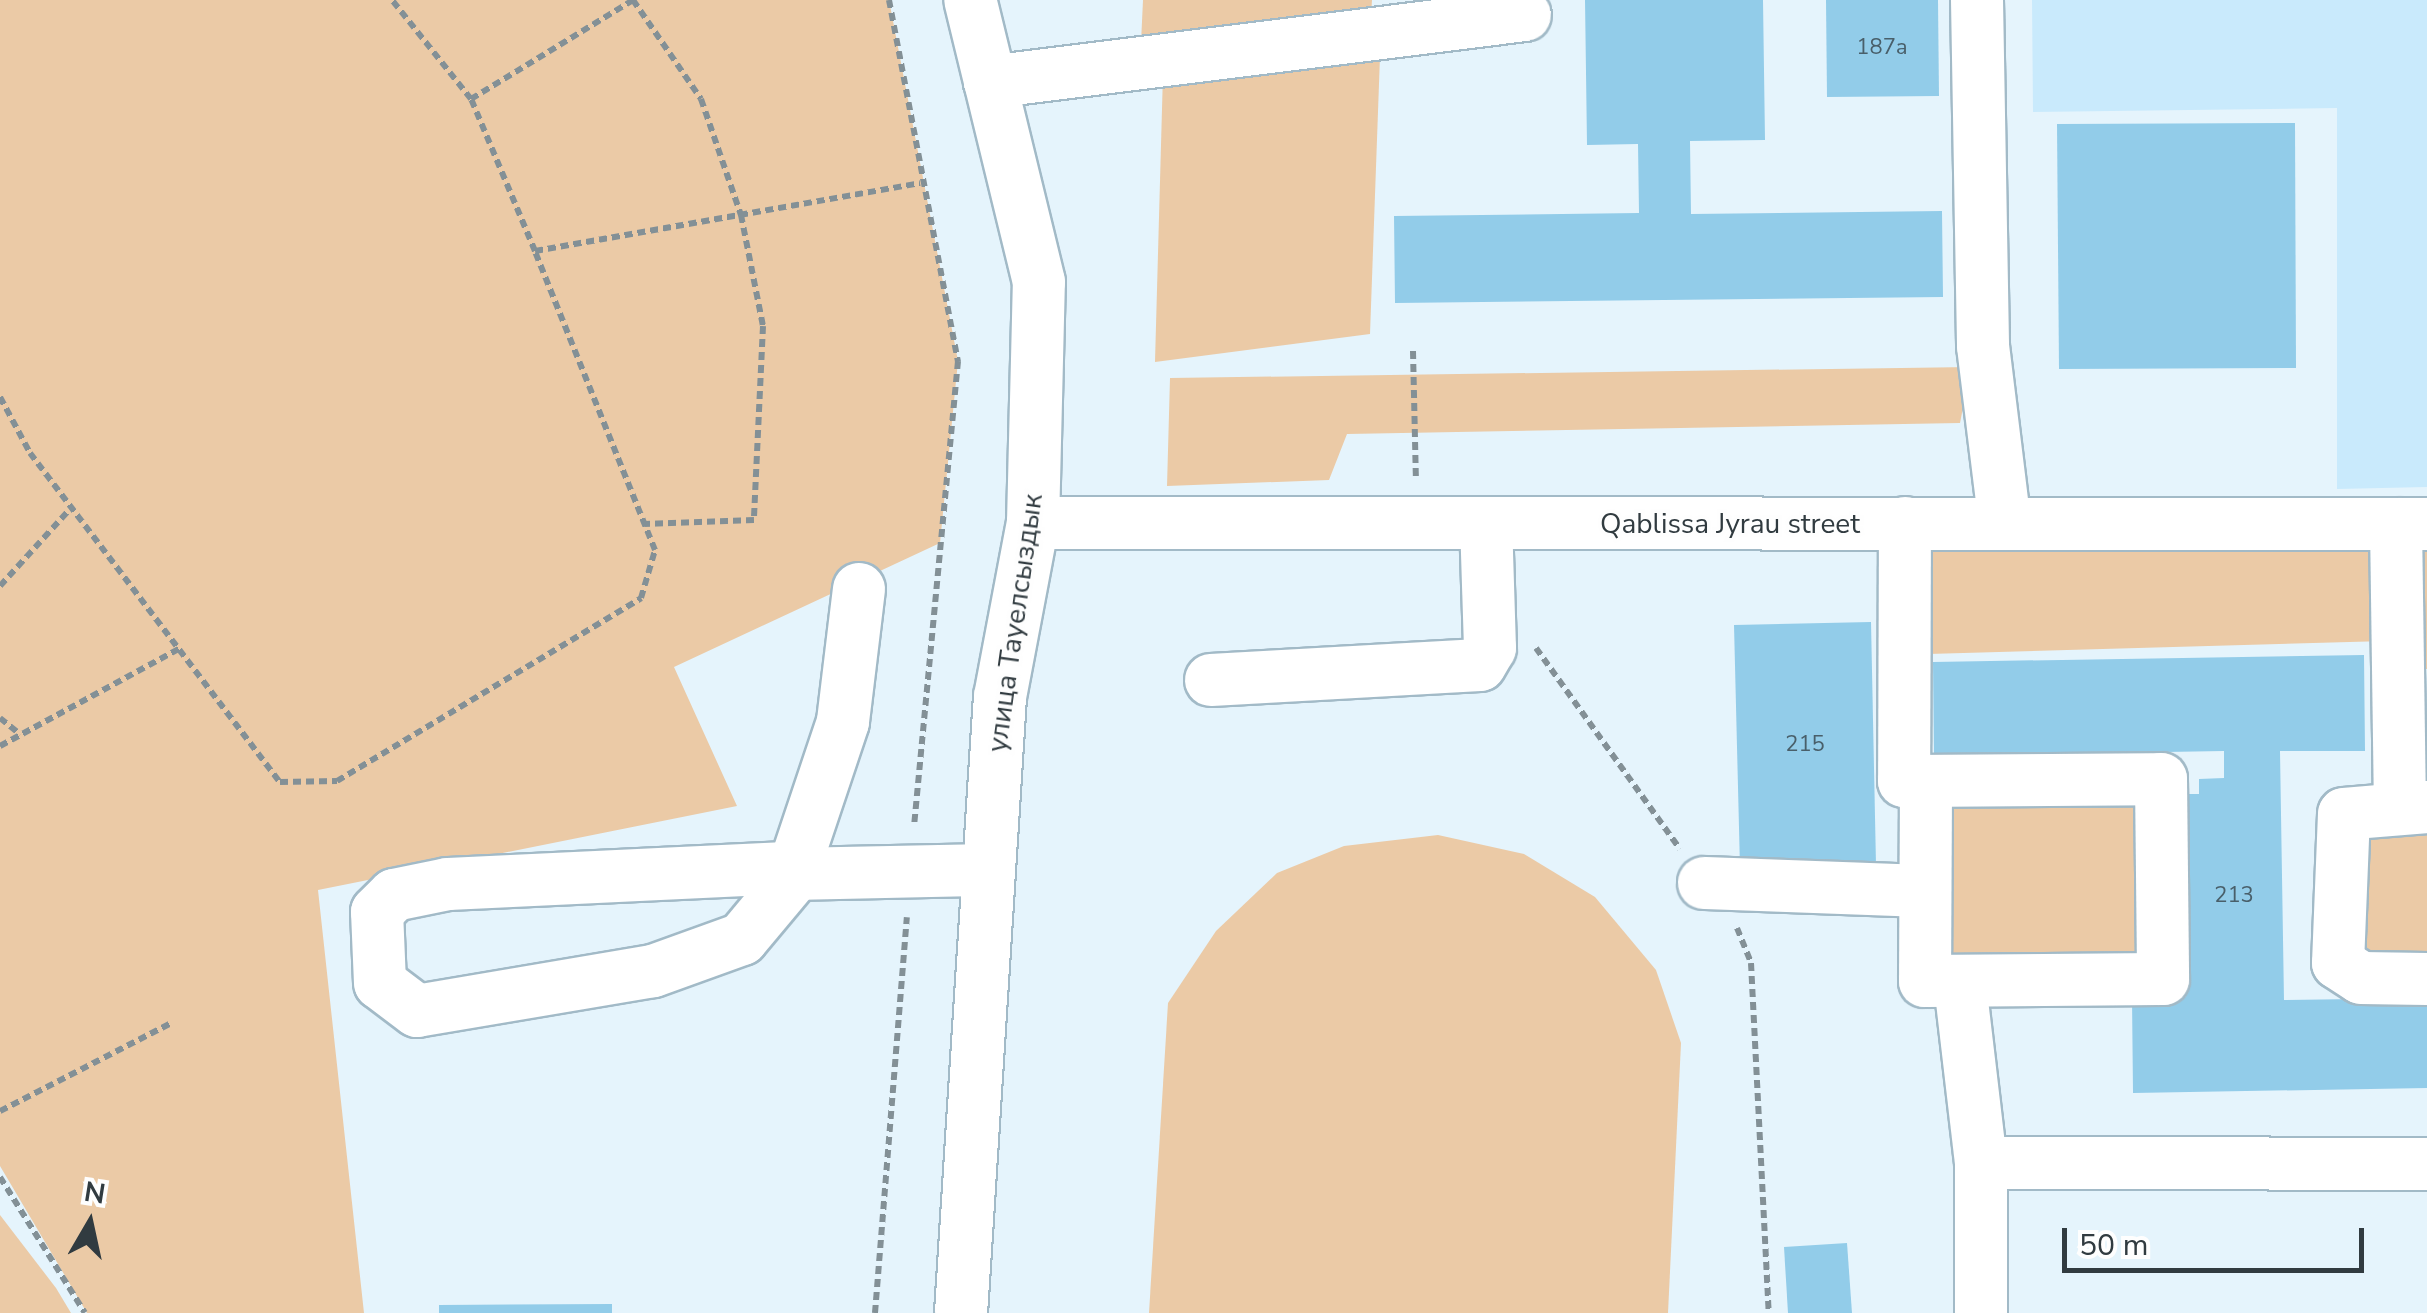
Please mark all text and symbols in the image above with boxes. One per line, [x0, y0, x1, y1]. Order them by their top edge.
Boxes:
house number: 187а [1856, 35, 1908, 61]
street label: улица Тауелсыздык [980, 492, 1050, 754]
street label: Qablissa Jyrau street [1600, 507, 1860, 541]
house number: 215 [1785, 732, 1825, 758]
house number: 213 [2214, 883, 2254, 909]
north arrow [40, 1173, 140, 1273]
text: N [81, 1173, 108, 1214]
scale bar [2067, 1208, 2370, 1270]
text: 50 m [2079, 1225, 2148, 1266]

